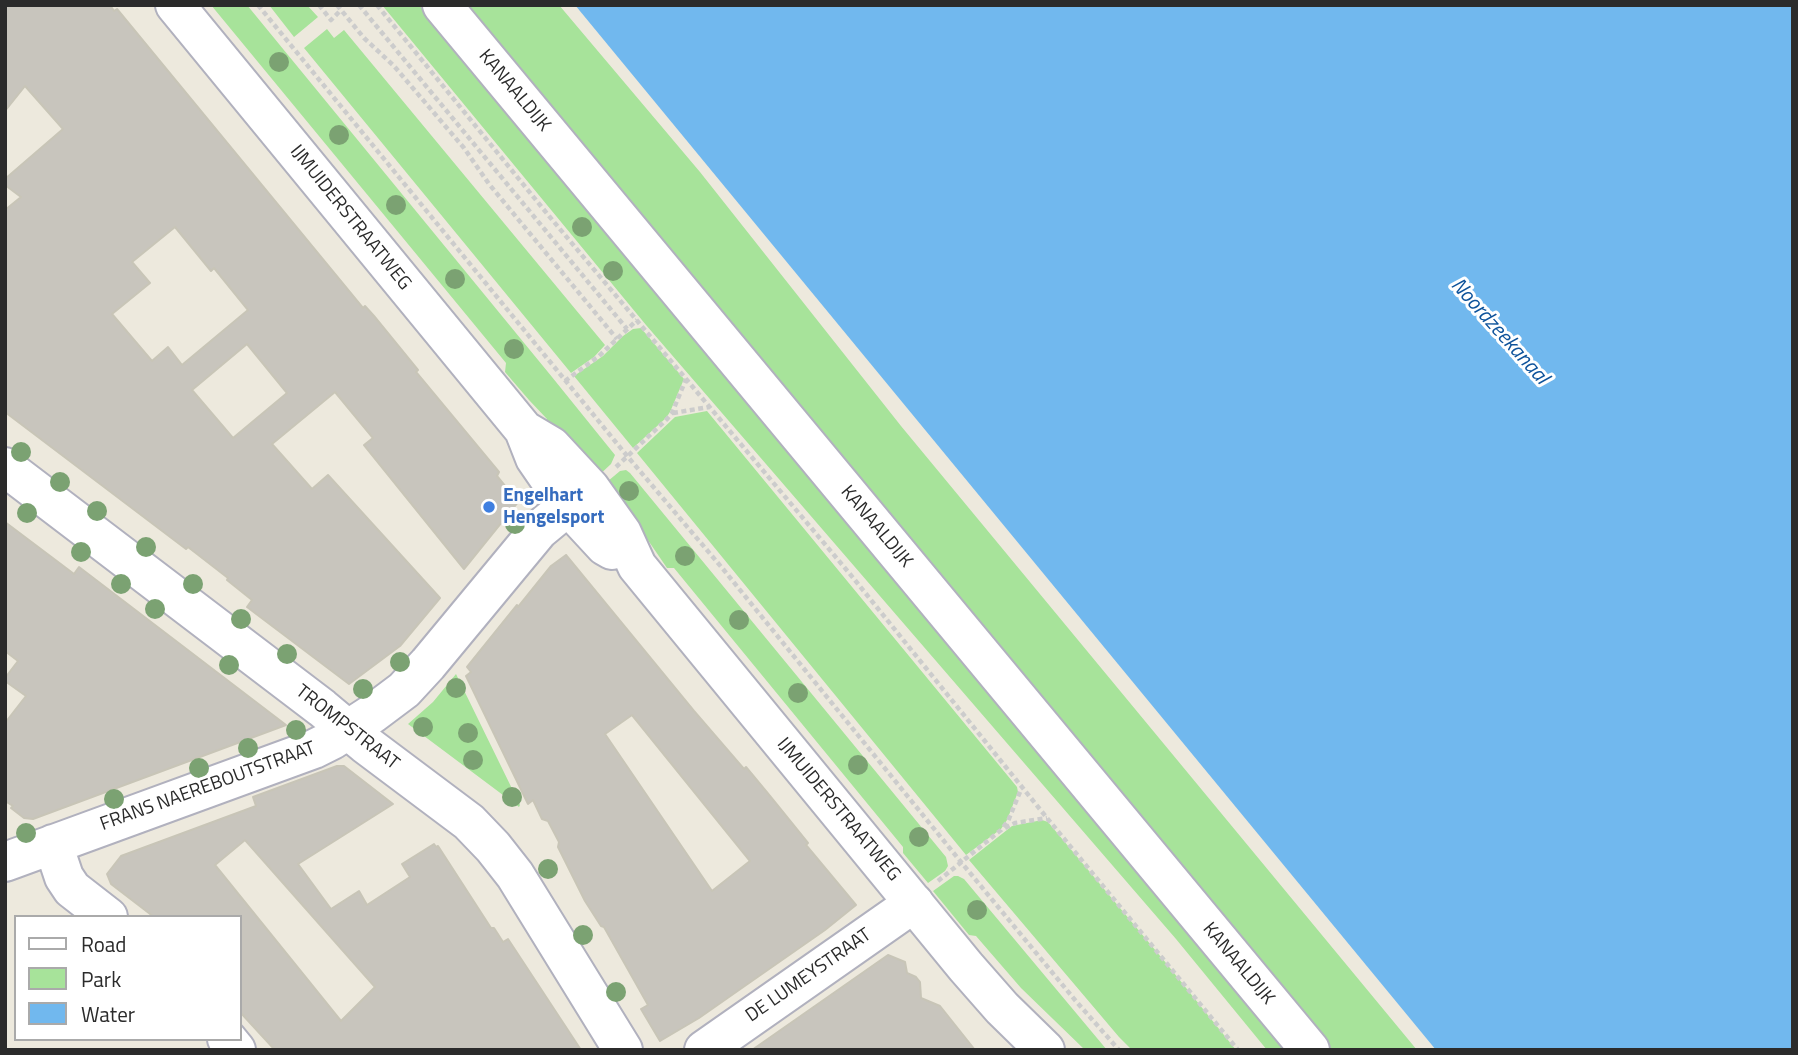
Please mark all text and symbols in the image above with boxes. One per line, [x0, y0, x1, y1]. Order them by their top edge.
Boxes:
street label: KANAALDIJK [473, 45, 555, 137]
street label: IJMUIDERSTRAATWEG [285, 141, 415, 295]
water label: Noordzeekanaal [1445, 274, 1553, 390]
street label: KANAALDIJK [835, 481, 917, 573]
place label: Engelhart Hengelsport [503, 485, 604, 529]
marker: Engelhart Hengelsport [481, 499, 497, 515]
street label: TROMPSTRAAT [291, 681, 403, 775]
street label: IJMUIDERSTRAATWEG [771, 734, 905, 886]
street label: FRANS NAEREBOUTSTRAAT [97, 737, 319, 837]
legend [14, 915, 242, 1041]
street label: KANAALDIJK [1197, 918, 1279, 1010]
street label: DE LUMEYSTRAAT [742, 924, 876, 1028]
text: Road [81, 928, 126, 960]
text: Park [81, 963, 121, 995]
text: Water [81, 998, 135, 1030]

